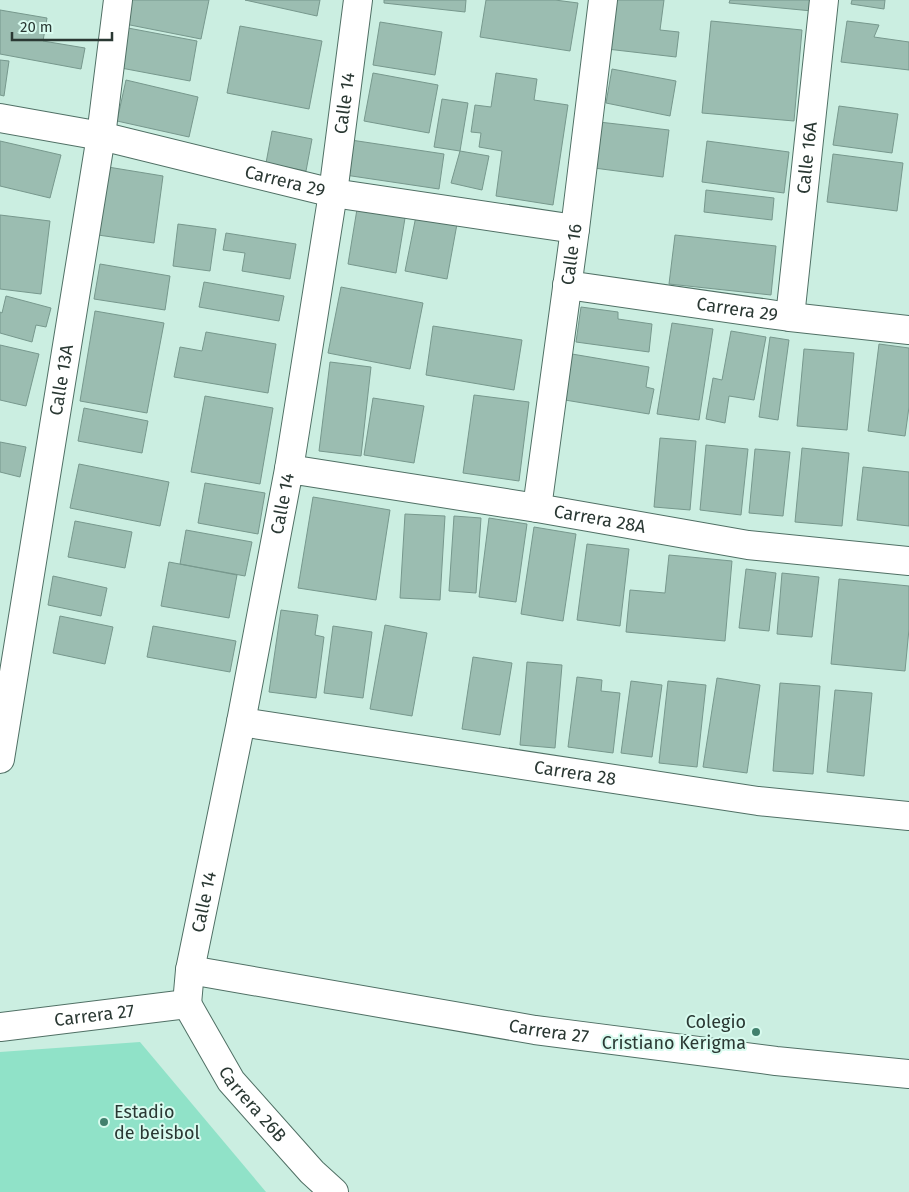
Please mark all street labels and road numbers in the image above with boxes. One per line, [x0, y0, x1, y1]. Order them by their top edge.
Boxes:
street label: Calle 14 [330, 71, 360, 135]
street label: Calle 16A [792, 120, 822, 195]
street label: Carrera 29 [243, 161, 327, 202]
street label: Calle 16 [556, 222, 587, 287]
street label: Carrera 29 [695, 293, 779, 326]
street label: Calle 13A [45, 342, 78, 417]
street label: Calle 14 [266, 471, 299, 536]
street label: Carrera 28A [552, 500, 648, 538]
street label: Carrera 28 [533, 756, 618, 790]
street label: Calle 14 [187, 869, 221, 935]
street label: Carrera 27 [53, 1000, 136, 1031]
street label: Carrera 27 [507, 1015, 590, 1048]
street label: Carrera 26B [214, 1062, 291, 1147]

